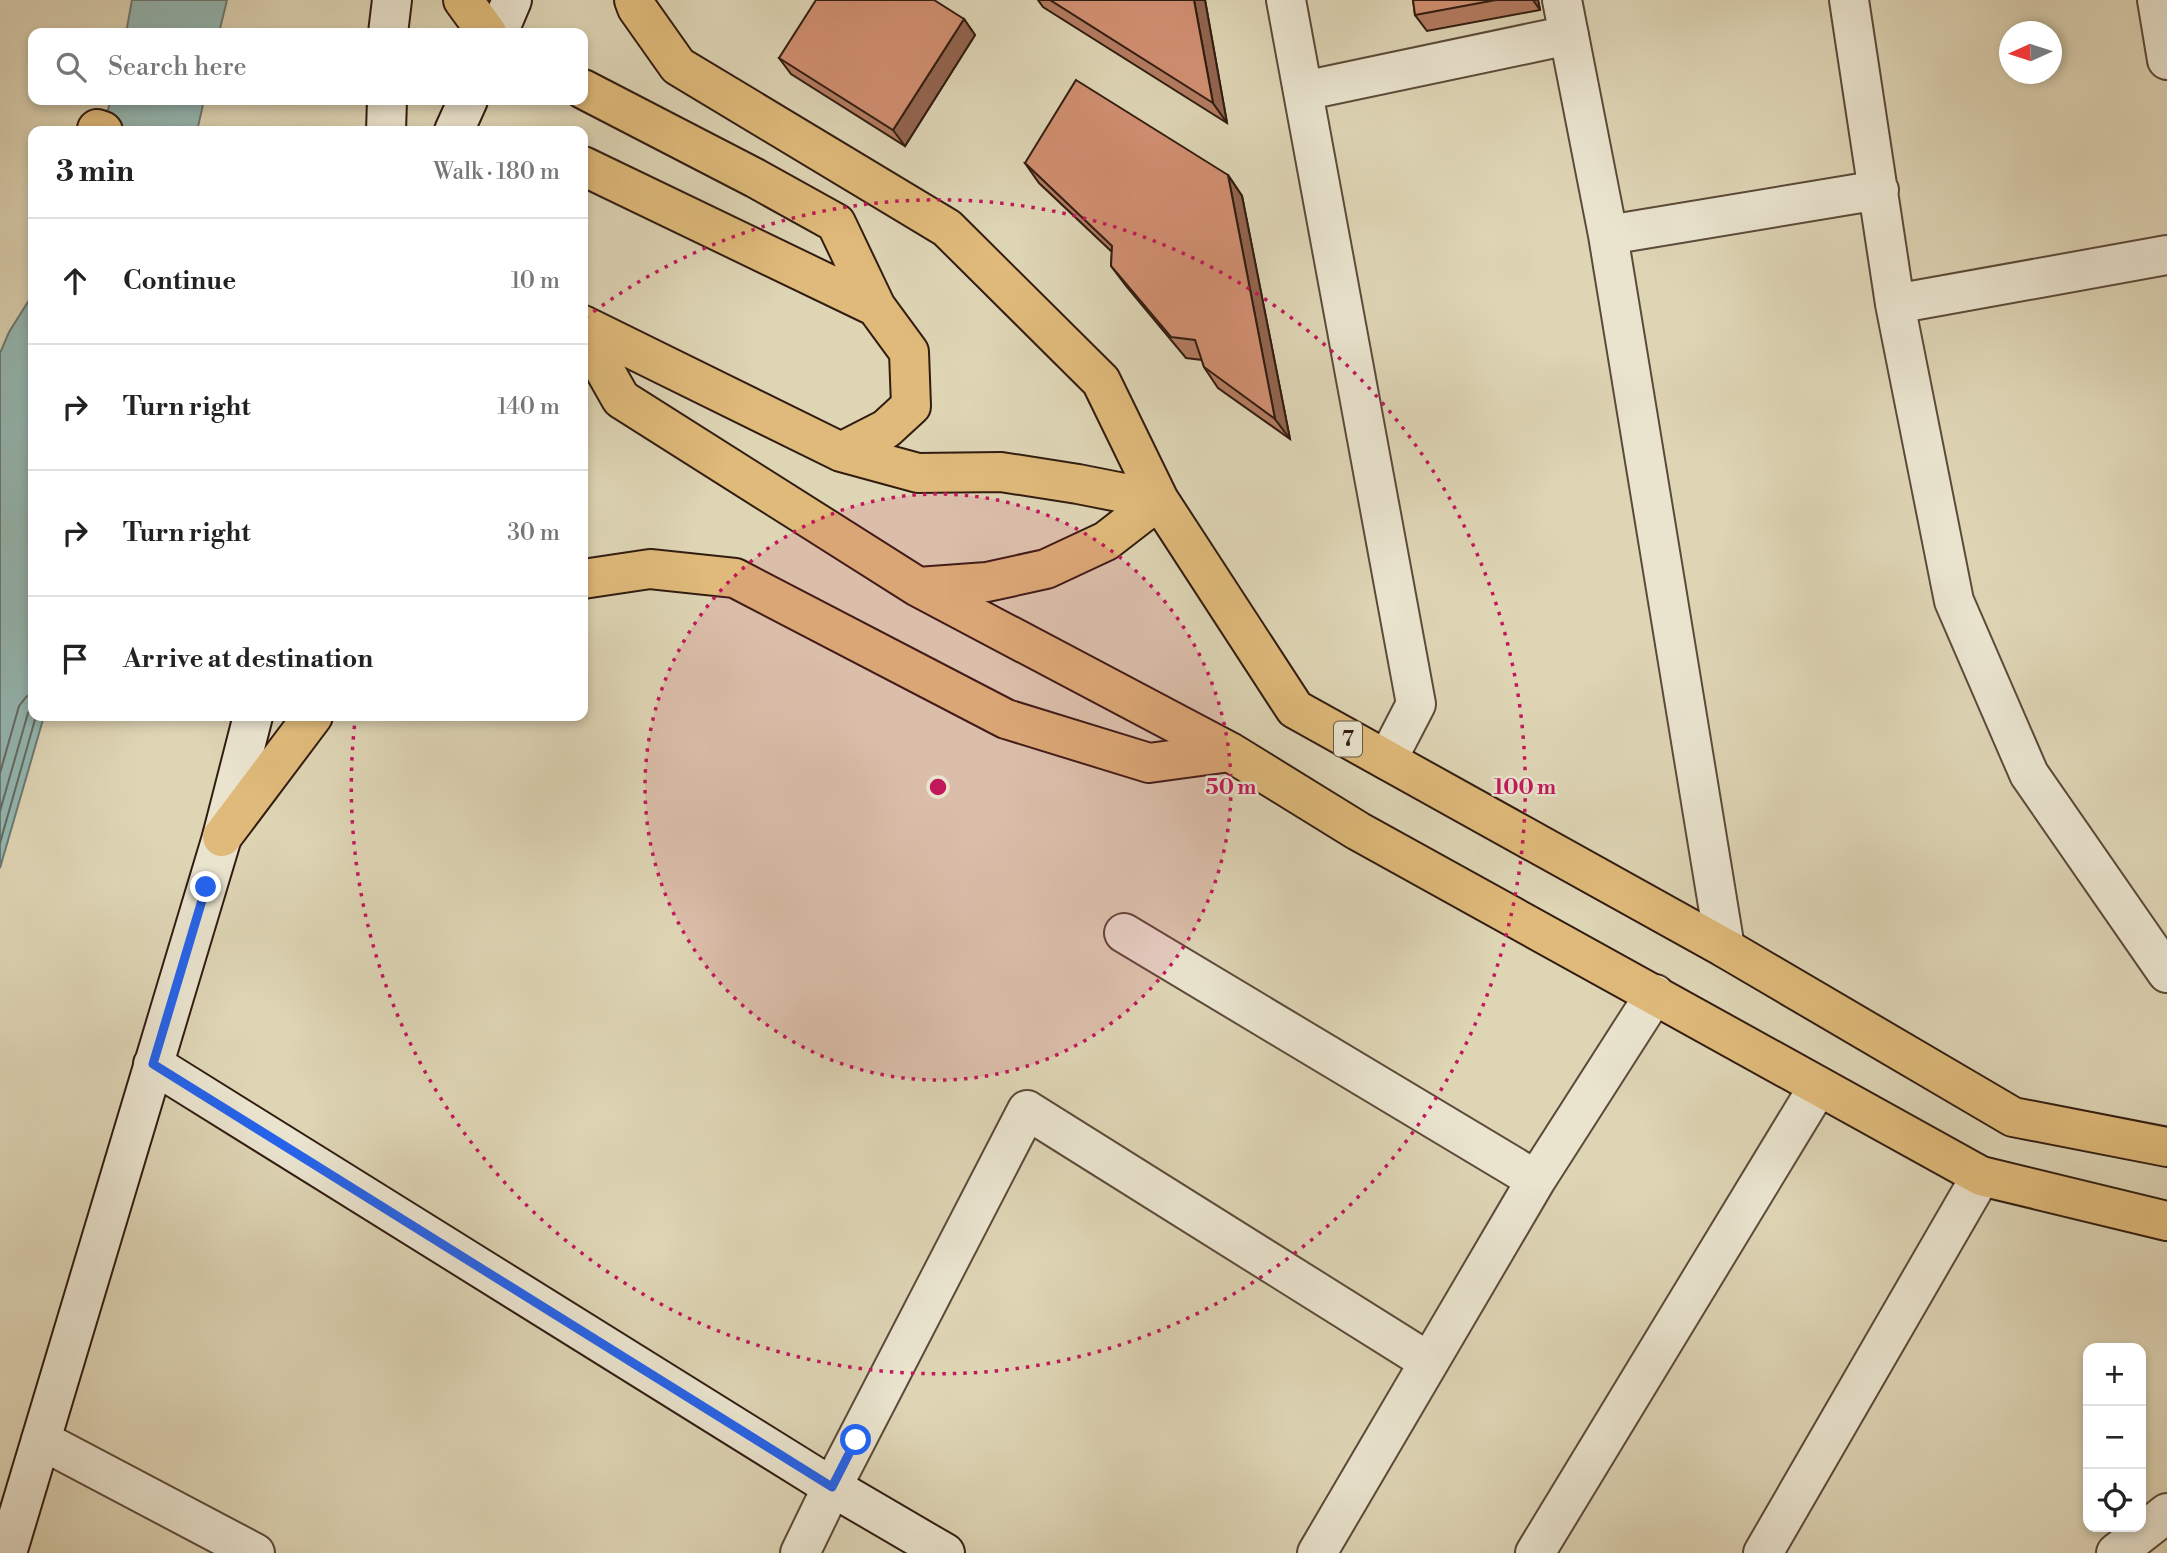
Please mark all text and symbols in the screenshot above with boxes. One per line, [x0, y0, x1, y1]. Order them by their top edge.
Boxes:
north arrow [1999, 21, 2062, 84]
search box [28, 28, 588, 105]
icon: search [52, 48, 90, 86]
text: Search here [108, 51, 247, 83]
text: 3 min [56, 153, 134, 191]
text: Walk · 180 m [433, 158, 560, 186]
icon: ahead [56, 262, 94, 300]
text: Continue [123, 265, 236, 297]
text: 10 m [511, 267, 560, 295]
icon: right [56, 388, 94, 426]
text: Turn right [123, 391, 251, 423]
text: 140 m [497, 393, 560, 421]
icon: right [56, 514, 94, 552]
text: Turn right [123, 517, 251, 549]
text: 30 m [507, 519, 560, 547]
icon: arrive [56, 640, 94, 678]
text: Arrive at destination [123, 643, 373, 675]
road number: 7 [1334, 722, 1362, 756]
centre of rings [926, 775, 950, 799]
text: 50 m [1206, 775, 1256, 801]
text: 100 m [1494, 775, 1556, 801]
route end [190, 871, 221, 902]
map controls [2083, 1343, 2146, 1532]
button: + [2083, 1343, 2146, 1406]
button: − [2083, 1406, 2146, 1469]
route start [840, 1424, 871, 1455]
button: locate [2083, 1469, 2146, 1532]

